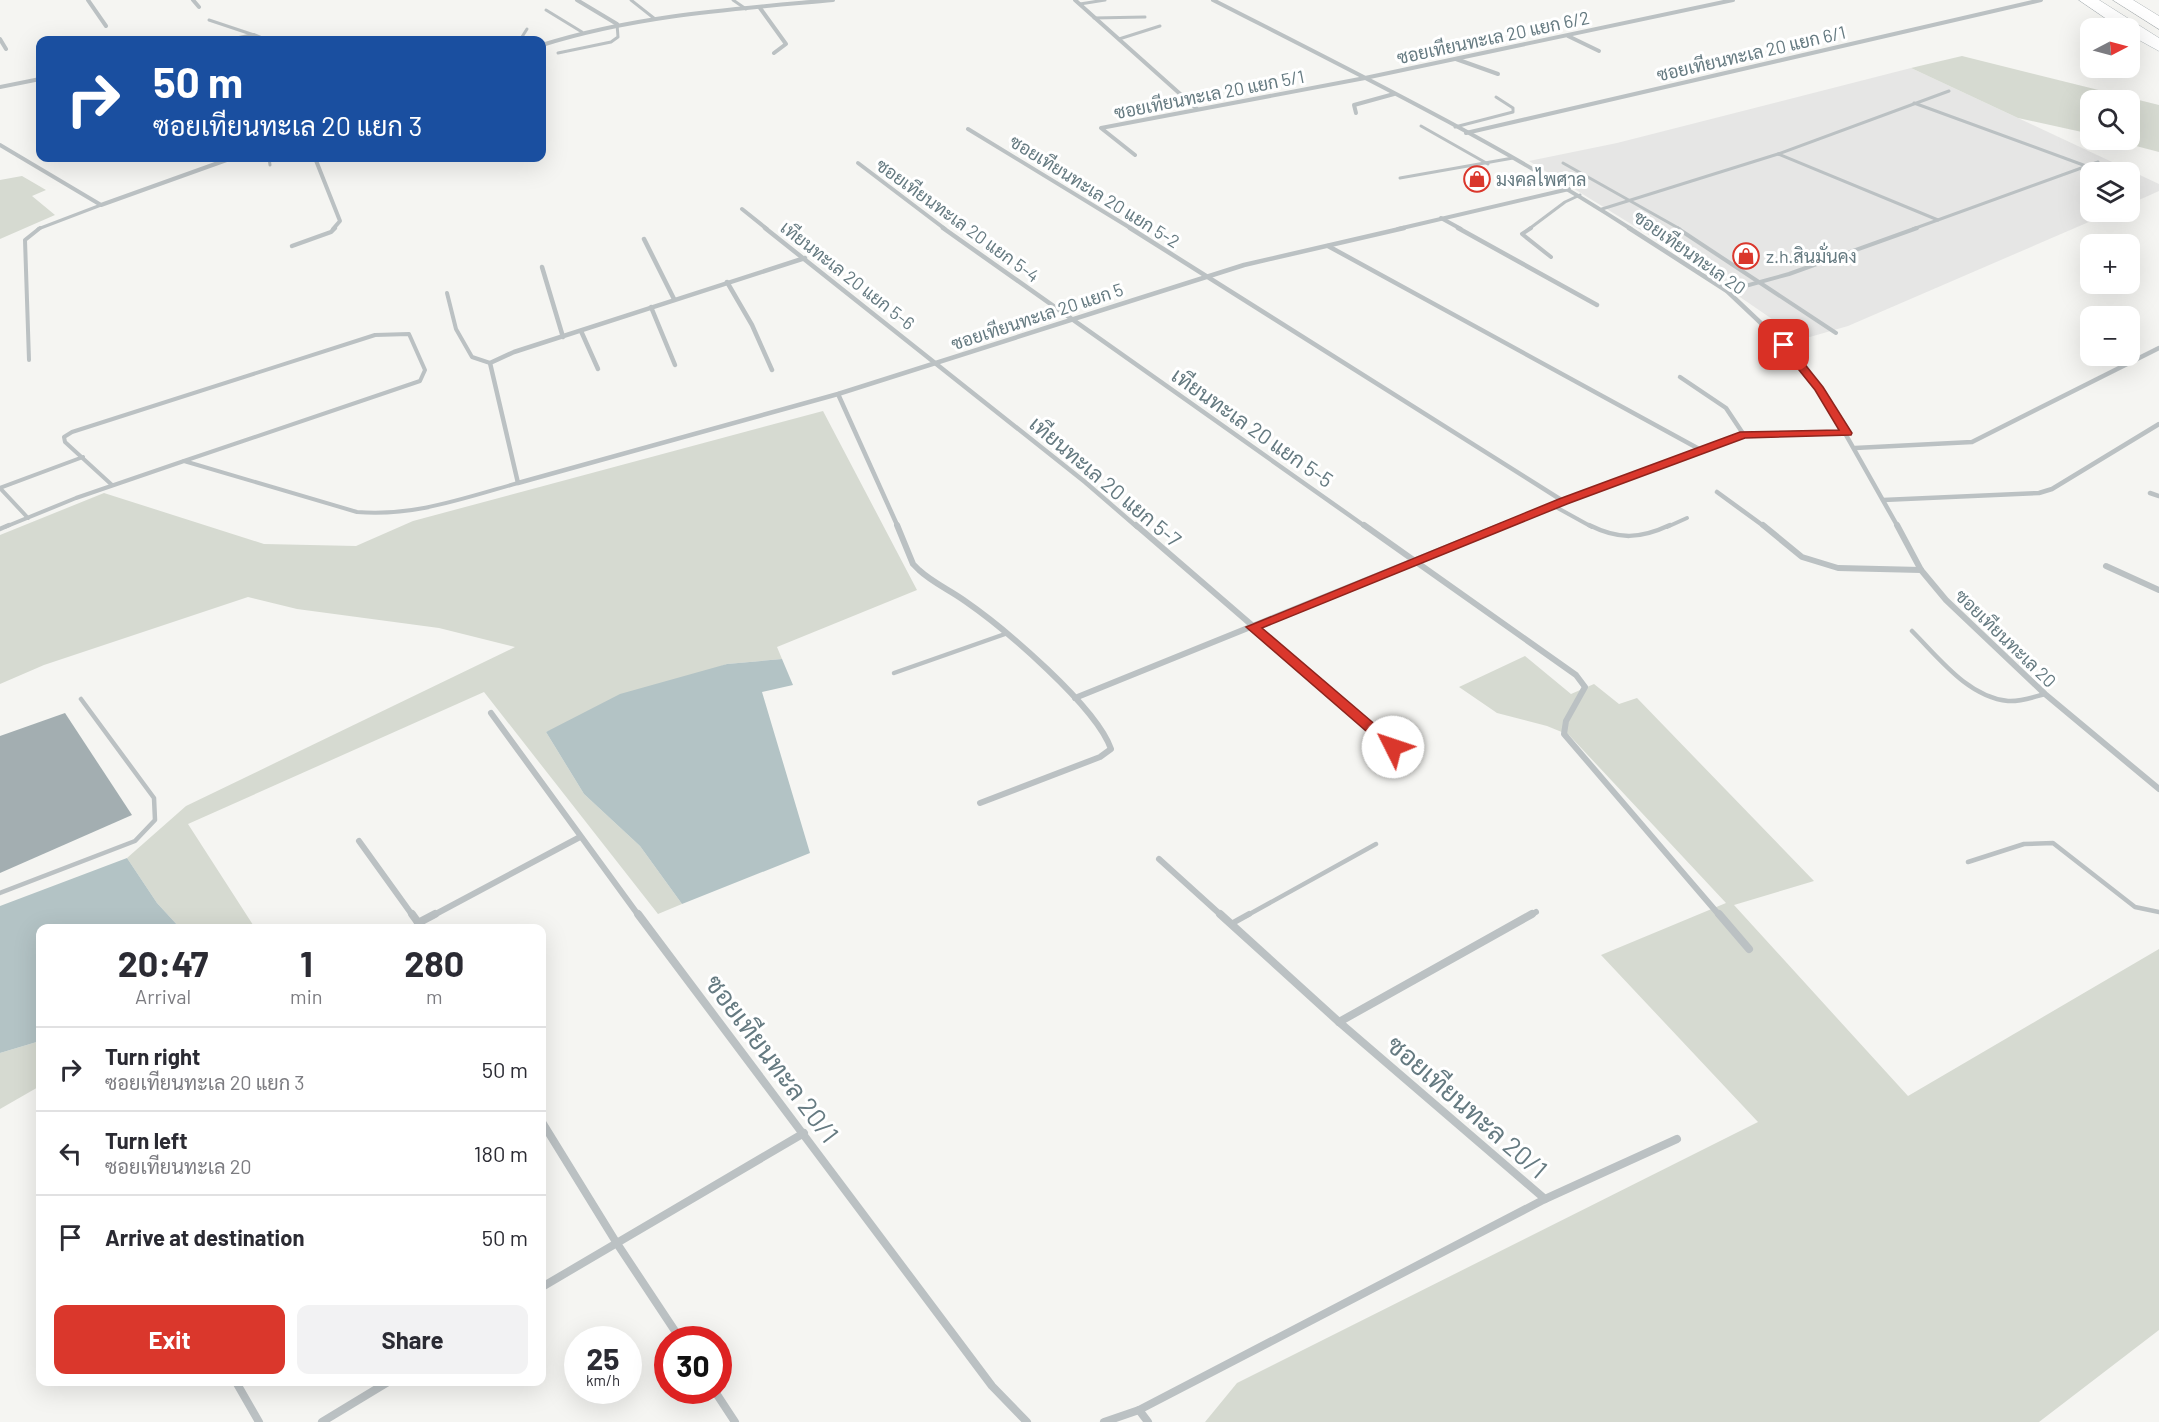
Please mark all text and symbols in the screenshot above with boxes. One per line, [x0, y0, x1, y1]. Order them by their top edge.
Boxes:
street label: ซอยเทียนทะเล 20 แยก 6/2 [1394, 5, 1591, 68]
north arrow [2080, 18, 2140, 78]
map controls [2080, 18, 2140, 366]
street label: ซอยเทียนทะเล 20 แยก 6/1 [1654, 20, 1848, 85]
text: 50 m [153, 56, 243, 106]
icon: right [54, 60, 132, 138]
street label: ซอยเทียนทะเล 20 แยก 5/1 [1112, 64, 1306, 123]
button: search [2080, 90, 2140, 150]
text: ซอยเทียนทะเล 20 แยก 3 [153, 109, 422, 141]
street label: ซอยเทียนทะเล 20 แยก 5-2 [1006, 129, 1185, 252]
street label: ซอยเทียนทะเล 20 แยก 5-4 [872, 153, 1045, 287]
button: layers [2080, 162, 2140, 222]
shop icon: มงคลไพศาล [1462, 164, 1492, 194]
place label: มงคลไพศาล [1496, 167, 1587, 190]
street label: ซอยเทียนทะเล 20 [1630, 204, 1751, 299]
street label: เทียนทะเล 20 แยก 5-6 [777, 215, 920, 334]
button: + [2080, 234, 2140, 294]
shop icon: z.h.สินมั่นคง [1731, 241, 1761, 271]
place label: z.h.สินมั่นคง [1766, 242, 1857, 267]
street label: ซอยเทียนทะเล 20 แยก 5 [948, 277, 1126, 354]
button: − [2080, 306, 2140, 366]
pin [1758, 319, 1809, 370]
icon: arrive [1767, 328, 1800, 361]
street label: เทียนทะเล 20 แยก 5-5 [1167, 362, 1339, 492]
street label: เทียนทะเล 20 แยก 5-7 [1025, 410, 1187, 552]
street label: ซอยเทียนทะเล 20 [1951, 584, 2062, 692]
position arrow [1361, 715, 1425, 779]
text: 20:47 [118, 941, 208, 984]
text: 1 [300, 941, 313, 984]
text: 280 [404, 941, 464, 984]
street label: ซอยเทียนทะล 20/1 [700, 968, 846, 1148]
text: Arrival [135, 984, 191, 1008]
text: min [290, 984, 323, 1008]
text: m [426, 984, 443, 1008]
street label: ซอยเทียนทะล 20/1 [1382, 1028, 1554, 1184]
text: Turn right [105, 1043, 200, 1069]
icon: right [54, 1053, 87, 1086]
text: 50 m [482, 1056, 528, 1082]
text: ซอยเทียนทะเล 20 แยก 3 [105, 1070, 305, 1094]
text: Turn left [105, 1127, 188, 1153]
icon: left [54, 1137, 87, 1170]
text: 180 m [474, 1140, 528, 1166]
text: ซอยเทียนทะเล 20 [105, 1154, 252, 1178]
icon: arrive [54, 1221, 87, 1254]
text: Arrive at destination [105, 1224, 304, 1250]
text: 50 m [482, 1224, 528, 1250]
button: Exit [54, 1305, 285, 1374]
button: Share [297, 1305, 528, 1374]
speed limit sign: 30 [654, 1326, 732, 1404]
text: 25 [587, 1340, 619, 1376]
text: km/h [586, 1371, 620, 1389]

